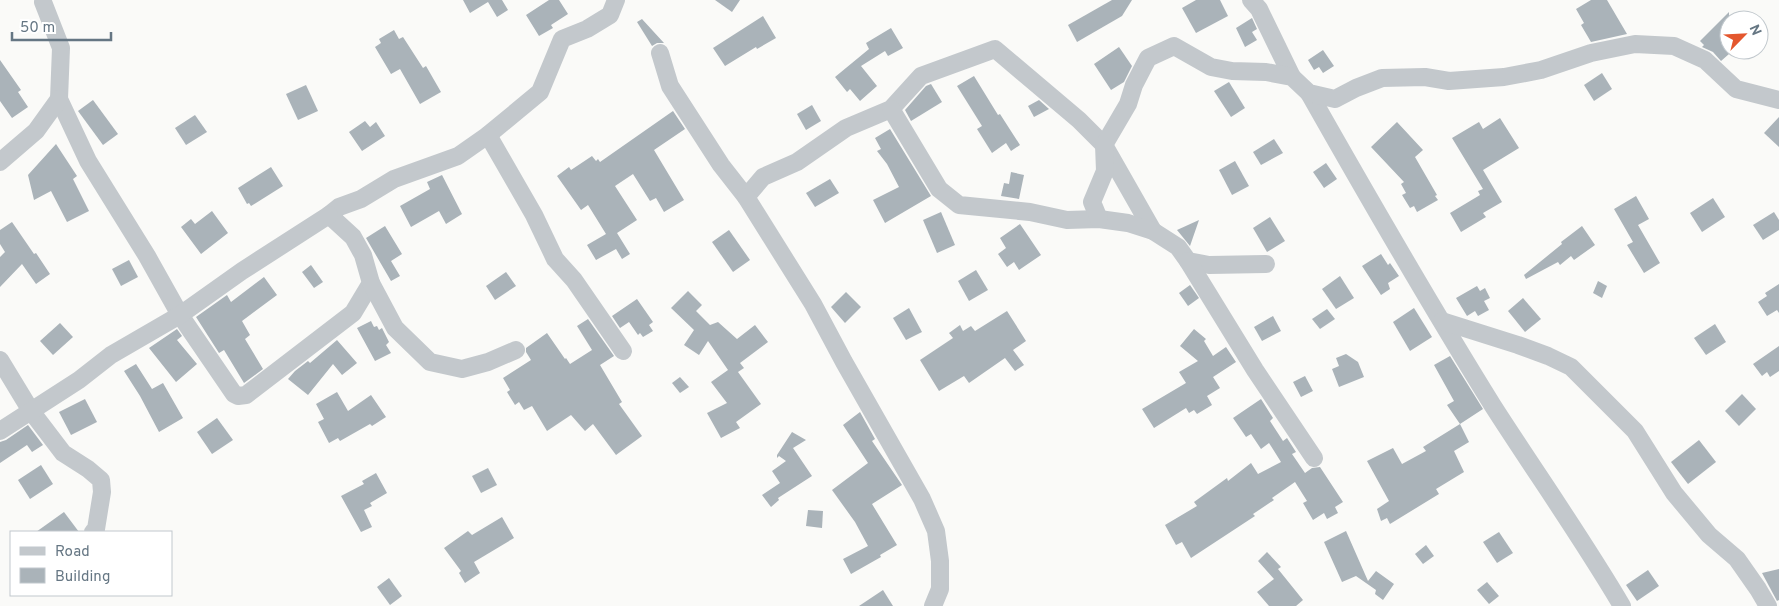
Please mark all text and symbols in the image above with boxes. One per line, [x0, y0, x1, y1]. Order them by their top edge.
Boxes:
scale bar [12, 10, 111, 42]
north arrow [1719, 10, 1769, 60]
text: 50 m [20, 19, 55, 38]
text: N [1745, 22, 1764, 38]
legend [10, 531, 172, 596]
text: Road [55, 543, 90, 562]
text: Building [55, 568, 110, 587]

